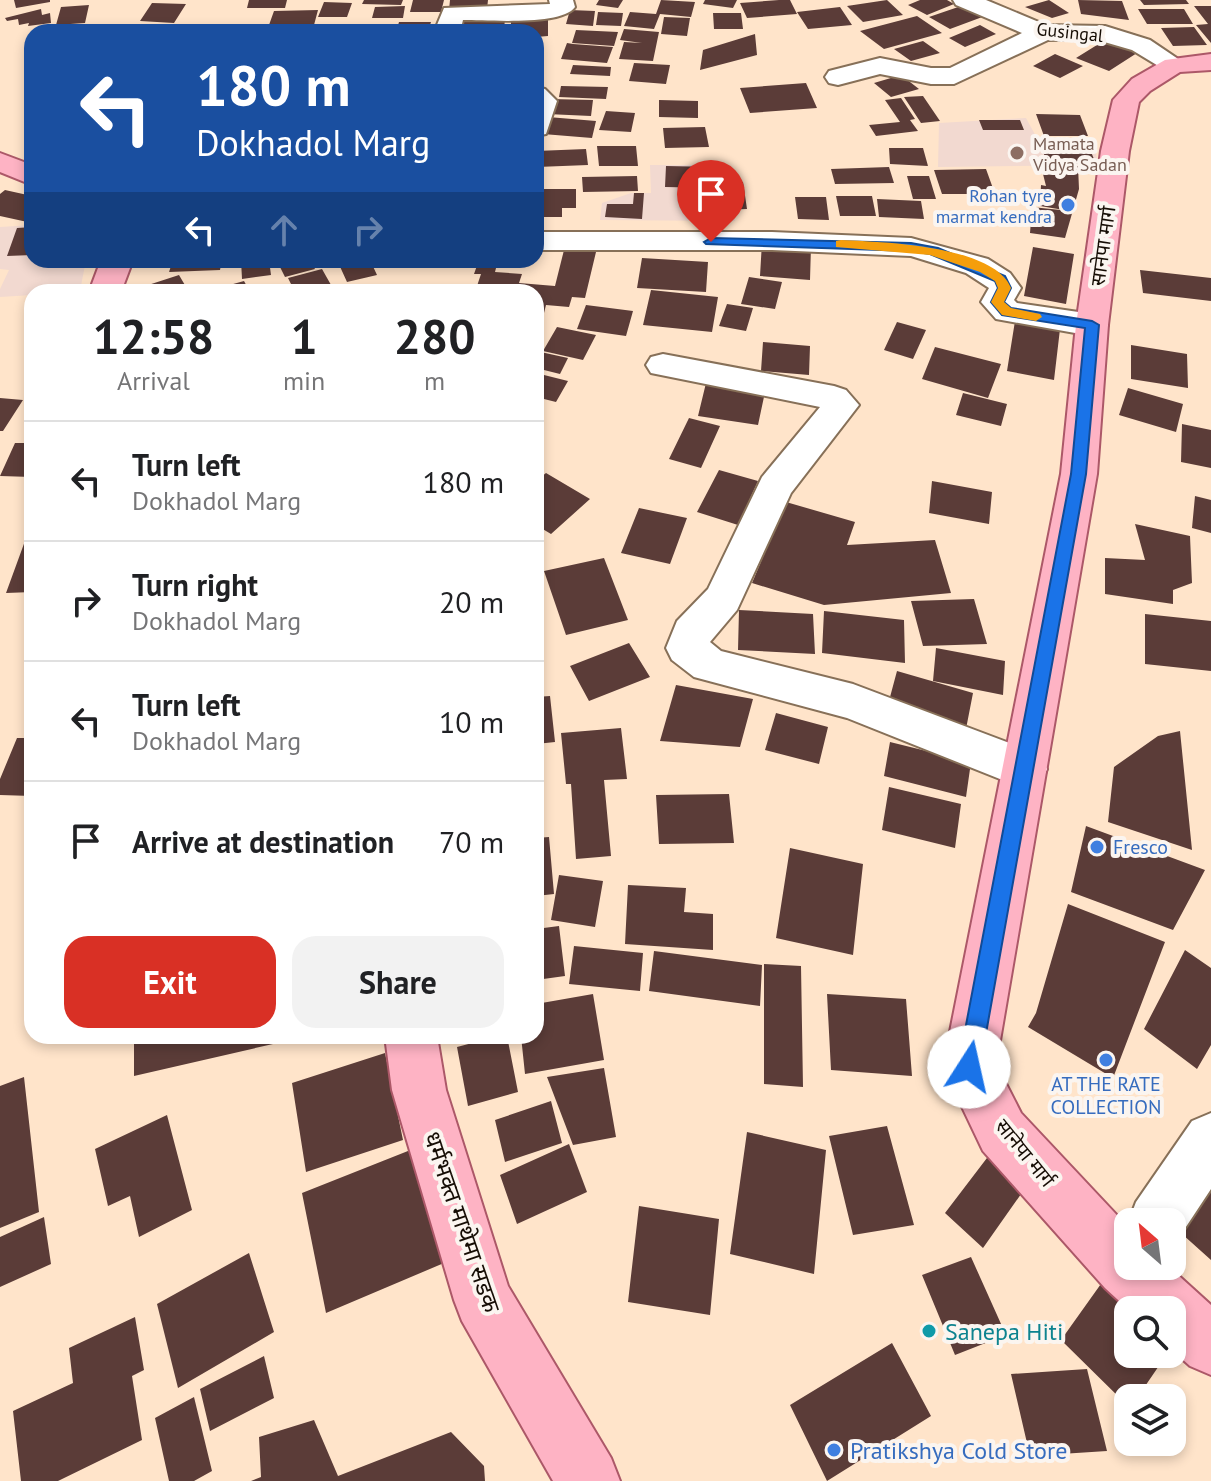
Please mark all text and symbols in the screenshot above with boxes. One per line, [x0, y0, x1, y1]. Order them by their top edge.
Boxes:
street label: Gusingal [1036, 17, 1105, 47]
text: 180 m [196, 49, 351, 121]
icon: left [64, 56, 168, 160]
text: Dokhadol Marg [196, 119, 430, 166]
place label: Mamata Vidya Sadan [1032, 132, 1127, 176]
marker: Mamata Vidya Sadan [1008, 144, 1026, 162]
pin [677, 160, 745, 242]
icon: arrive [689, 172, 733, 216]
place label: Rohan tyre marmat kendra [936, 184, 1052, 228]
marker: Rohan tyre marmat kendra [1059, 196, 1077, 214]
street label: सानेपा मार्ग [1085, 204, 1122, 287]
icon: left [178, 208, 222, 252]
icon: ahead [262, 208, 306, 252]
icon: right [346, 208, 390, 252]
text: 12:58 [93, 305, 214, 367]
text: 1 [290, 305, 318, 367]
text: 280 [394, 305, 475, 367]
text: Arrival [117, 364, 190, 397]
text: min [283, 364, 325, 397]
text: m [424, 364, 445, 397]
text: Turn left [132, 445, 240, 484]
icon: left [64, 459, 108, 503]
text: 180 m [423, 462, 504, 501]
text: Dokhadol Marg [132, 484, 301, 517]
text: Turn right [132, 565, 258, 604]
icon: right [64, 579, 108, 623]
text: 20 m [439, 582, 504, 621]
text: Dokhadol Marg [132, 604, 301, 637]
text: Turn left [132, 685, 240, 724]
icon: left [64, 699, 108, 743]
text: 10 m [439, 702, 504, 741]
text: Dokhadol Marg [132, 724, 301, 757]
icon: arrive [64, 819, 108, 863]
text: Arrive at destination [132, 822, 394, 861]
text: 70 m [439, 822, 504, 861]
place label: Fresco [1113, 834, 1168, 860]
marker: Fresco [1088, 838, 1106, 856]
button: Exit [64, 936, 276, 1028]
button: Share [292, 936, 504, 1028]
position arrow [927, 1025, 1011, 1109]
marker: AT THE RATE COLLECTION [1097, 1051, 1115, 1069]
place label: AT THE RATE COLLECTION [1051, 1071, 1161, 1120]
street label: सानेपा मार्ग [990, 1114, 1061, 1193]
street label: धर्मभक्त माथेमा सडक [417, 1127, 508, 1317]
north arrow [1114, 1208, 1186, 1280]
map controls [1114, 1208, 1186, 1456]
button: search [1114, 1296, 1186, 1368]
place label: Sanepa Hiti [945, 1316, 1063, 1347]
marker: Sanepa Hiti [920, 1322, 938, 1340]
button: layers [1114, 1384, 1186, 1456]
place label: Pratikshya Cold Store [850, 1435, 1067, 1466]
marker: Pratikshya Cold Store [825, 1441, 843, 1459]

